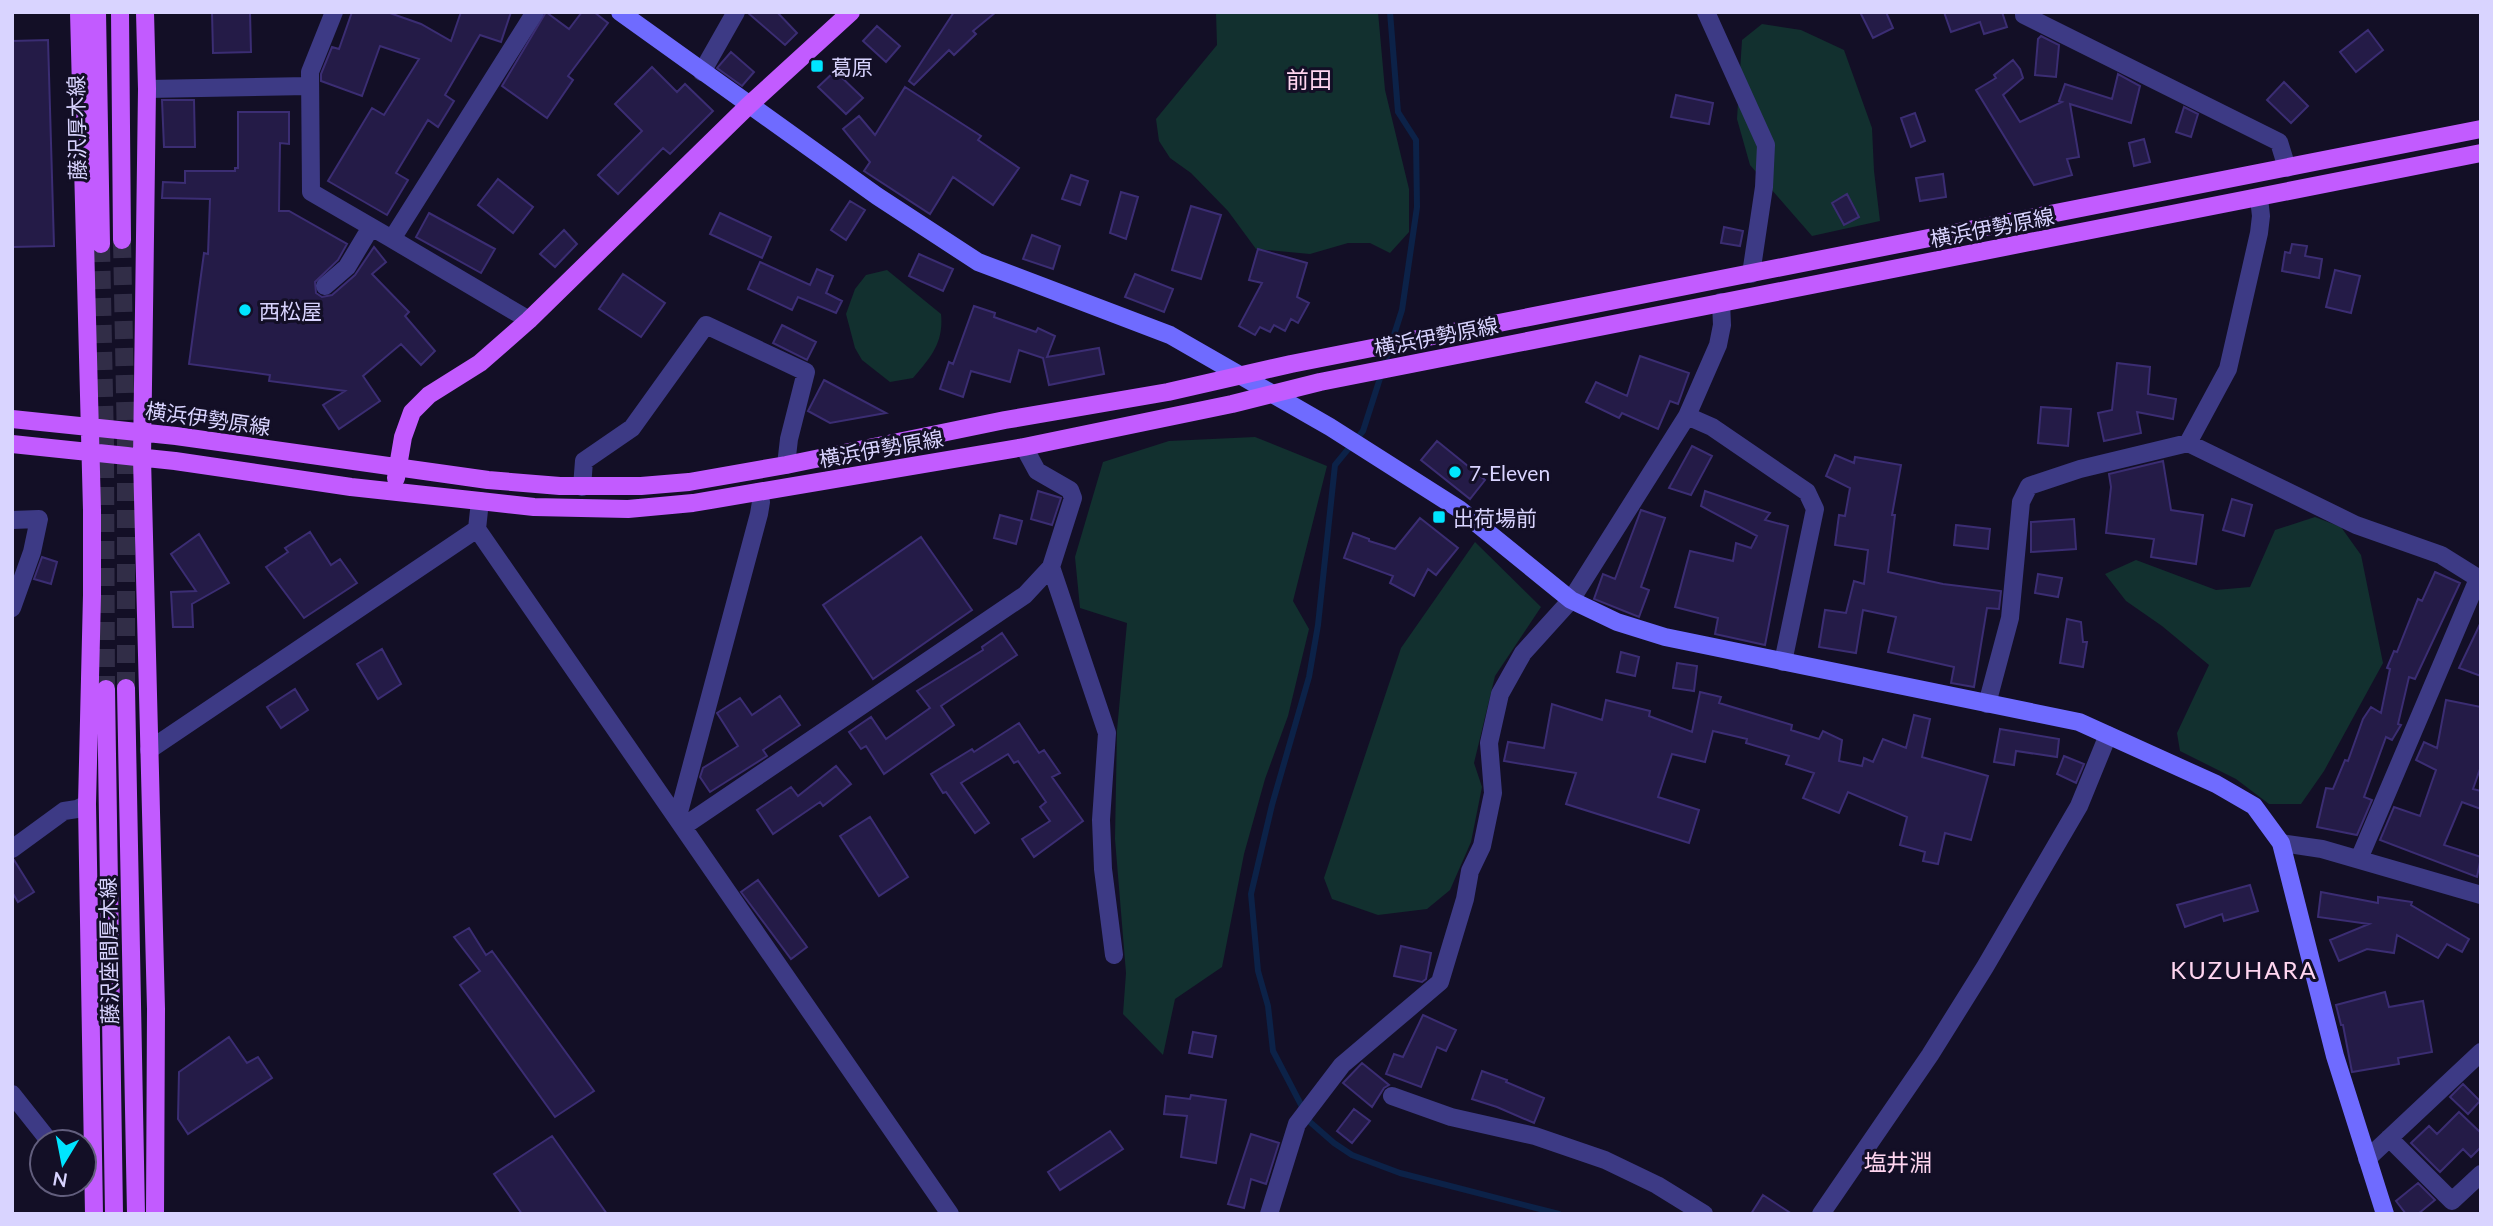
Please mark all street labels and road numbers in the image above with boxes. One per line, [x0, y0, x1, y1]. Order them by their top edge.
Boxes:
street label: 藤沢厚木線 [63, 75, 89, 181]
street label: 横浜伊勢原線 [1928, 203, 2056, 251]
street label: 横浜伊勢原線 [1372, 312, 1500, 360]
street label: 横浜伊勢原線 [144, 397, 272, 439]
street label: 横浜伊勢原線 [817, 425, 945, 471]
street label: 藤沢座間厚木線 [94, 877, 122, 1025]

